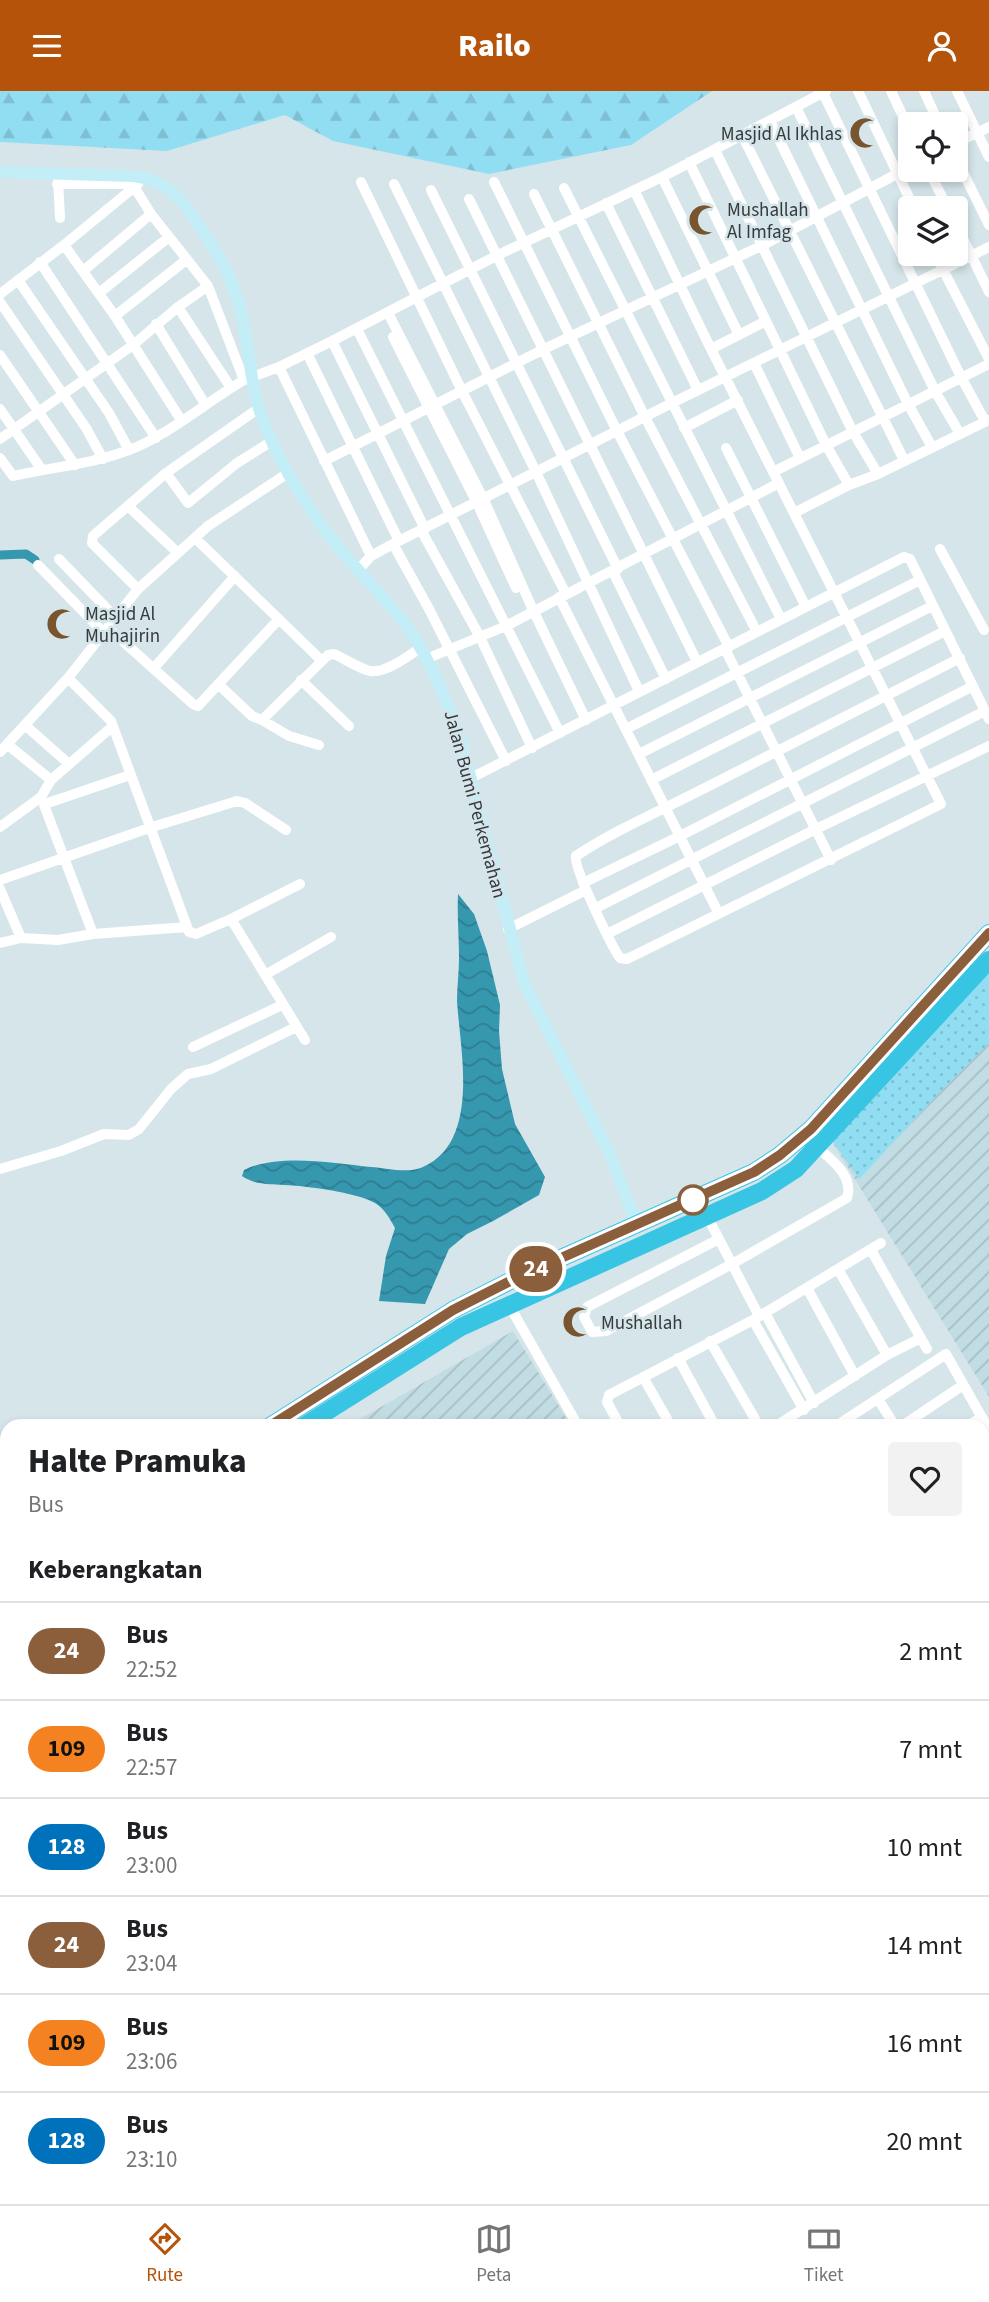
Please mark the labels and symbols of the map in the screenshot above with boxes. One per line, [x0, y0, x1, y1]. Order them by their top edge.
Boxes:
mosque icon: Masjid Al Ikhlas [848, 116, 882, 150]
place label: Masjid Al Ikhlas [721, 121, 842, 148]
place label: Mushallah Al Imfag [727, 197, 809, 246]
mosque icon: Mushallah Al Imfag [687, 203, 721, 237]
place label: Masjid Al Muhajirin [85, 601, 160, 650]
mosque icon: Masjid Al Muhajirin [45, 607, 79, 641]
street label: Jalan Bumi Perkemahan [436, 707, 513, 901]
unlabelled marker [678, 1185, 708, 1215]
line badge: 24 [504, 1246, 568, 1292]
mosque icon: Mushallah [561, 1305, 595, 1339]
place label: Mushallah [601, 1310, 683, 1337]

